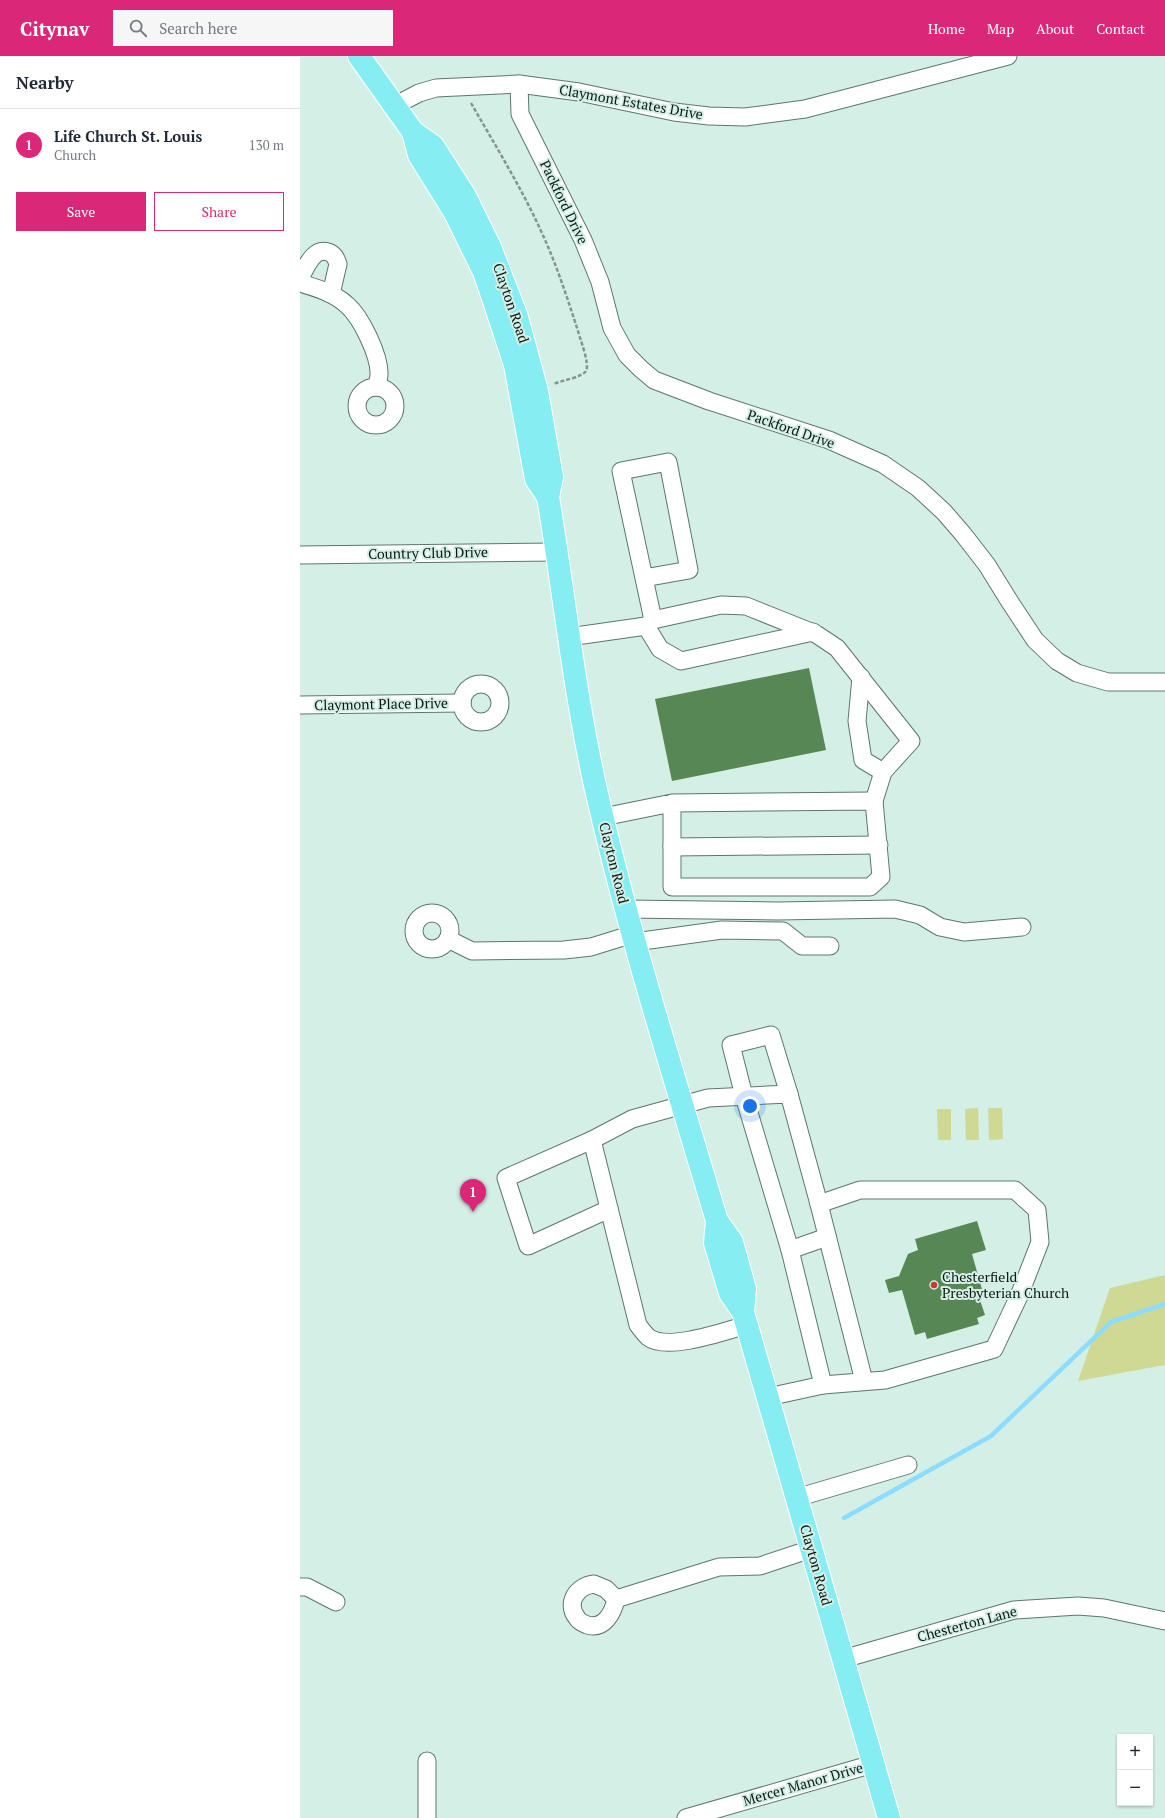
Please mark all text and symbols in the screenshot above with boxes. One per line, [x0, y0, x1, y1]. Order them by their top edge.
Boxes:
search box [113, 10, 393, 46]
text: Citynav [20, 16, 89, 41]
icon: search [127, 17, 149, 39]
text: Search here [159, 18, 237, 38]
text: Home [928, 19, 965, 38]
text: Map [987, 19, 1014, 38]
text: About [1036, 19, 1074, 38]
text: Contact [1096, 19, 1145, 38]
text: Nearby [16, 71, 74, 94]
street label: Claymont Estates Drive [558, 80, 704, 124]
text: Life Church St. Louis [54, 126, 202, 146]
text: 1 [25, 136, 33, 154]
text: 130 m [249, 136, 284, 154]
text: Church [54, 146, 96, 164]
street label: Packford Drive [536, 157, 593, 247]
button: Save [16, 192, 146, 231]
button: Share [154, 192, 284, 231]
street label: Clayton Road [489, 260, 534, 346]
street label: Packford Drive [745, 405, 837, 452]
street label: Country Club Drive [368, 542, 488, 563]
street label: Claymont Place Drive [314, 693, 448, 714]
street label: Clayton Road [595, 820, 634, 906]
your location [740, 1096, 760, 1116]
pin: 1 [460, 1179, 486, 1212]
place label: Chesterfield Presbyterian Church [942, 1267, 1069, 1302]
marker: Chesterfield Presbyterian Church [929, 1280, 939, 1290]
street label: Clayton Road [796, 1522, 837, 1608]
street label: Chesterton Lane [915, 1601, 1019, 1646]
map controls [1117, 1734, 1153, 1806]
button: + [1117, 1734, 1153, 1770]
street label: Mercer Manor Drive [741, 1757, 865, 1810]
button: − [1117, 1770, 1153, 1806]

